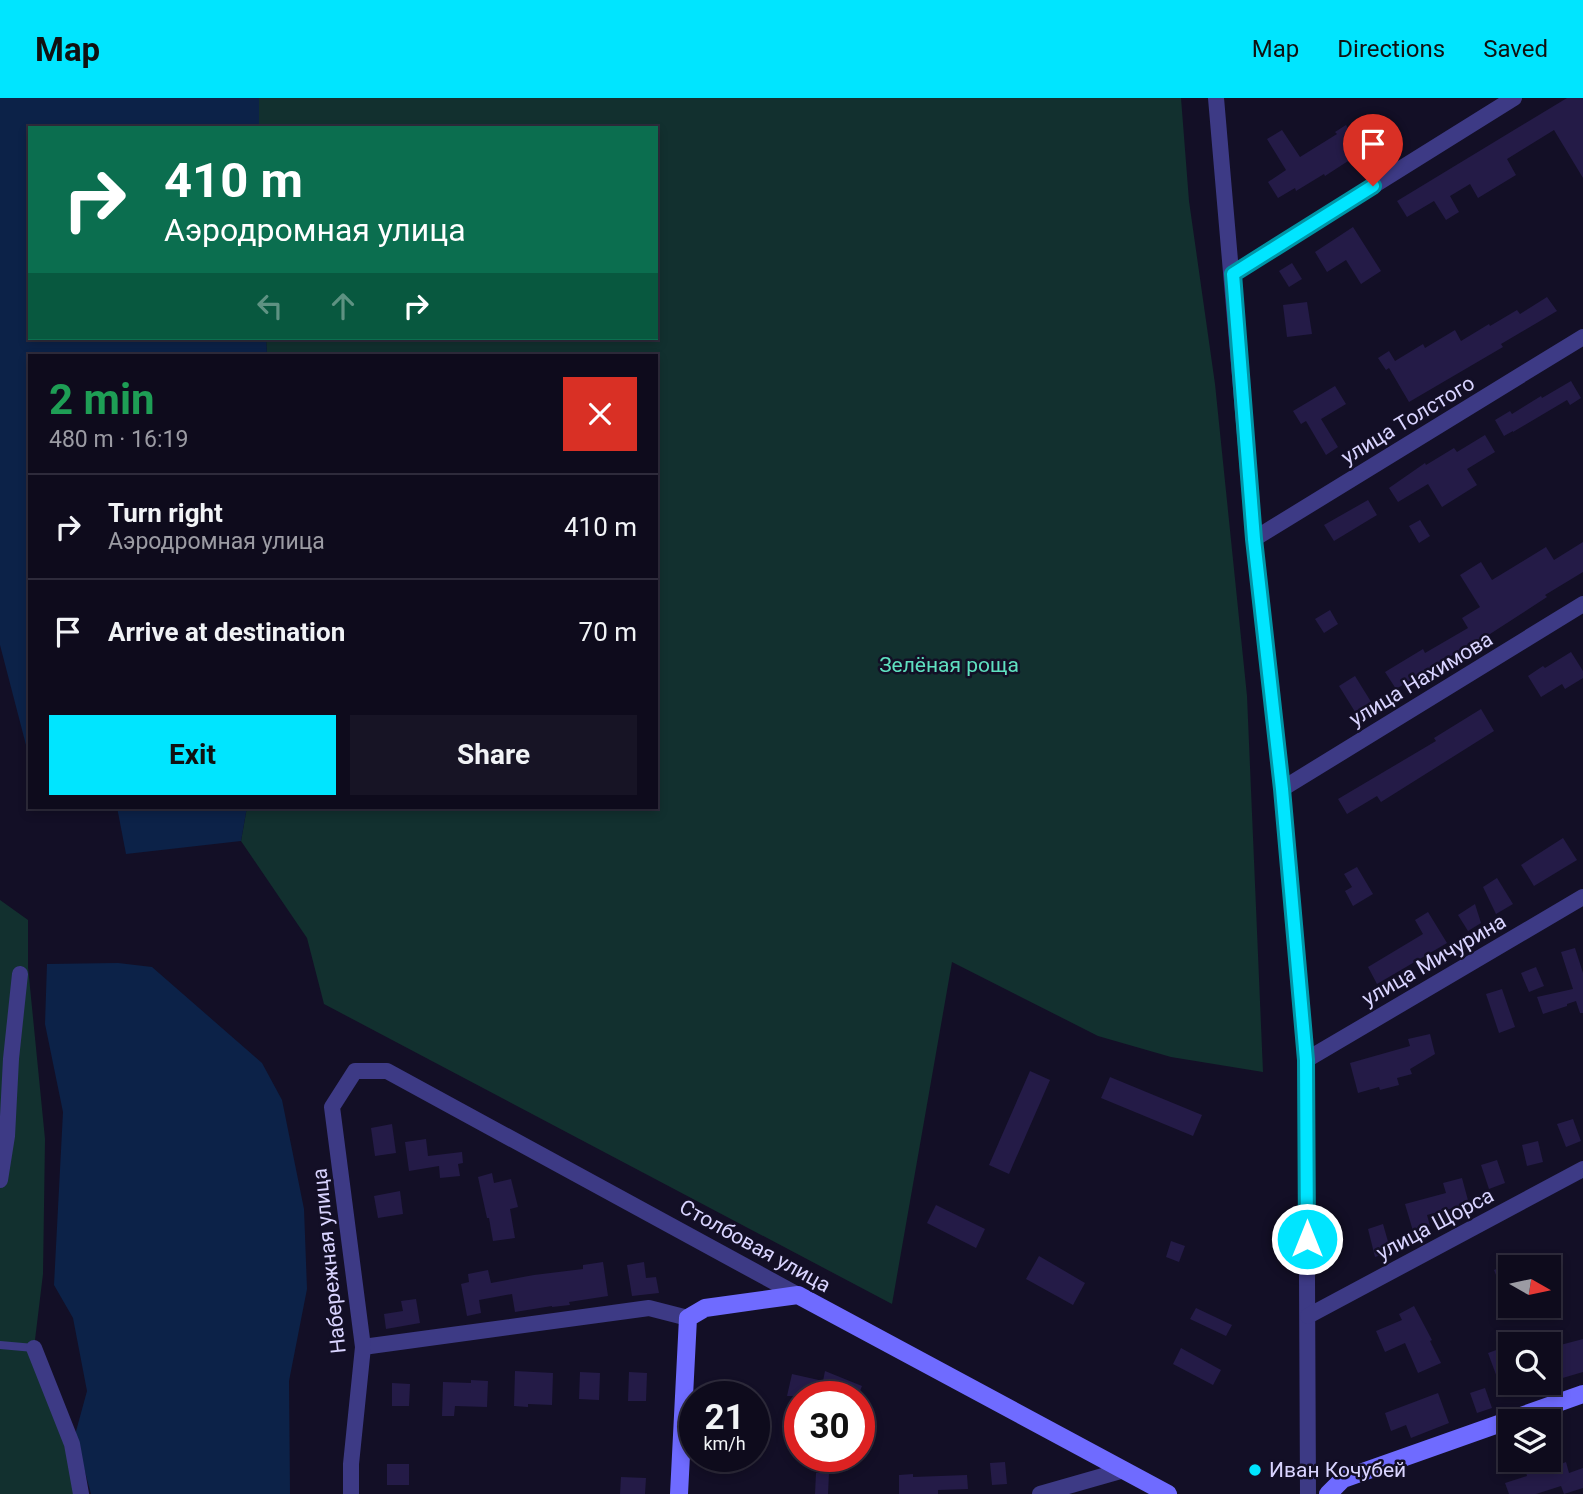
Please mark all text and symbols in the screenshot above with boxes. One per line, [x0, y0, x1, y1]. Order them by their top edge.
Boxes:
text: Map [35, 30, 100, 69]
text: Map [1252, 35, 1299, 63]
text: Directions [1337, 35, 1445, 63]
text: Saved [1483, 35, 1548, 63]
pin [1343, 114, 1403, 186]
icon: arrive [1354, 125, 1392, 163]
text: 410 m [164, 152, 303, 209]
icon: right [49, 154, 140, 245]
text: Аэродромная улица [164, 211, 466, 249]
icon: left [251, 287, 289, 325]
icon: ahead [324, 287, 362, 325]
icon: right [397, 287, 435, 325]
street label: улица Толстого [1337, 371, 1479, 469]
text: 2 min [49, 375, 155, 424]
button: close [563, 377, 637, 451]
text: 480 m · 16:19 [49, 426, 188, 453]
text: Turn right [108, 498, 223, 528]
icon: right [49, 508, 87, 546]
text: 410 m [564, 512, 637, 542]
text: Аэродромная улица [108, 528, 325, 555]
icon: arrive [49, 613, 87, 651]
text: Arrive at destination [108, 617, 345, 647]
text: 70 m [579, 617, 637, 647]
street label: улица Нахимова [1345, 627, 1497, 731]
park label: Зелёная роща [879, 653, 1019, 677]
button: Exit [49, 715, 336, 795]
button: Share [350, 715, 637, 795]
street label: улица Мичурина [1358, 909, 1510, 1011]
street label: Набережная улица [307, 1167, 351, 1355]
street label: улица Щорса [1372, 1183, 1498, 1265]
street label: Столбовая улица [675, 1195, 835, 1297]
position arrow [1270, 1202, 1344, 1276]
north arrow [1498, 1255, 1561, 1318]
map controls [1498, 1255, 1561, 1472]
button: search [1498, 1332, 1561, 1395]
speed limit sign: 30 [784, 1381, 875, 1472]
text: 21 [704, 1397, 745, 1438]
button: layers [1498, 1409, 1561, 1472]
text: km/h [703, 1433, 746, 1454]
place label: Иван Кочубей [1269, 1458, 1406, 1482]
marker: Иван Кочубей [1247, 1462, 1263, 1478]

